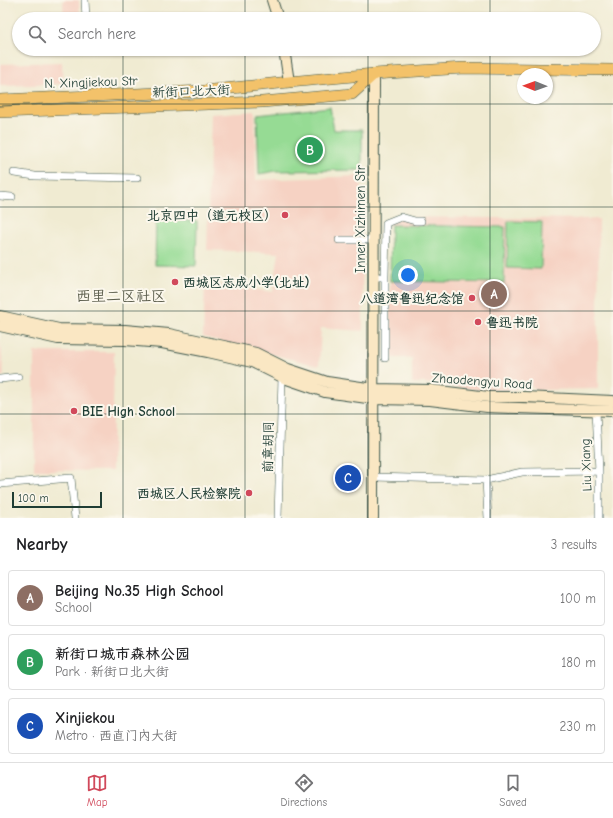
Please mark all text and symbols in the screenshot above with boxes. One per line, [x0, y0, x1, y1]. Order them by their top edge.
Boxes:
search box [12, 12, 601, 56]
icon: search [26, 23, 48, 45]
text: Search here [58, 25, 136, 43]
north arrow [517, 68, 553, 104]
street label: N. Xingjiekou Str [44, 73, 139, 91]
street label: 新街口北大街 [152, 82, 230, 100]
pin: B [297, 135, 323, 165]
street label: Inner Xizhimen Str [353, 164, 368, 273]
place label: 北京四中（道元校区） [147, 208, 277, 223]
marker: 北京四中（道元校区） [280, 210, 290, 220]
your location [398, 265, 418, 285]
place label: 西城区志成小学(北址) [183, 275, 309, 290]
marker: 西城区志成小学(北址) [170, 277, 180, 287]
pin: A [481, 279, 507, 309]
district label: 西里二区社区 [76, 287, 166, 305]
place label: 八道湾鲁迅纪念馆 [360, 291, 464, 306]
marker: 八道湾鲁迅纪念馆 [467, 293, 477, 303]
place label: 鲁迅书院 [486, 315, 538, 330]
marker: 鲁迅书院 [473, 317, 483, 327]
street label: Zhaodengyu Road [431, 370, 533, 392]
place label: BIE High School [82, 404, 175, 419]
marker: BIE High School [69, 406, 79, 416]
street label: 前章胡同 [260, 421, 276, 473]
street label: Liu Xiang [578, 438, 594, 492]
pin: C [335, 463, 361, 493]
place label: 西城区人民检察院 [137, 486, 241, 501]
marker: 西城区人民检察院 [244, 488, 254, 498]
scale bar [12, 490, 102, 509]
text: 100 m [18, 492, 49, 505]
text: Nearby [16, 535, 67, 554]
text: 3 results [551, 537, 597, 552]
text: Beijing No.35 High School [55, 582, 223, 600]
text: A [26, 591, 34, 606]
text: 100 m [560, 591, 596, 606]
text: School [55, 600, 92, 615]
text: 新街口城市森林公园 [55, 645, 190, 663]
text: B [26, 655, 34, 670]
text: 180 m [561, 655, 596, 670]
text: Park · 新街口北大街 [55, 664, 169, 679]
text: Xinjiekou [55, 709, 115, 727]
text: C [26, 719, 34, 734]
text: 230 m [560, 719, 596, 734]
text: Metro · 西直门内大街 [55, 728, 177, 743]
tab: Map [86, 772, 108, 809]
tab: Directions [280, 772, 327, 809]
tab: Saved [499, 772, 527, 809]

